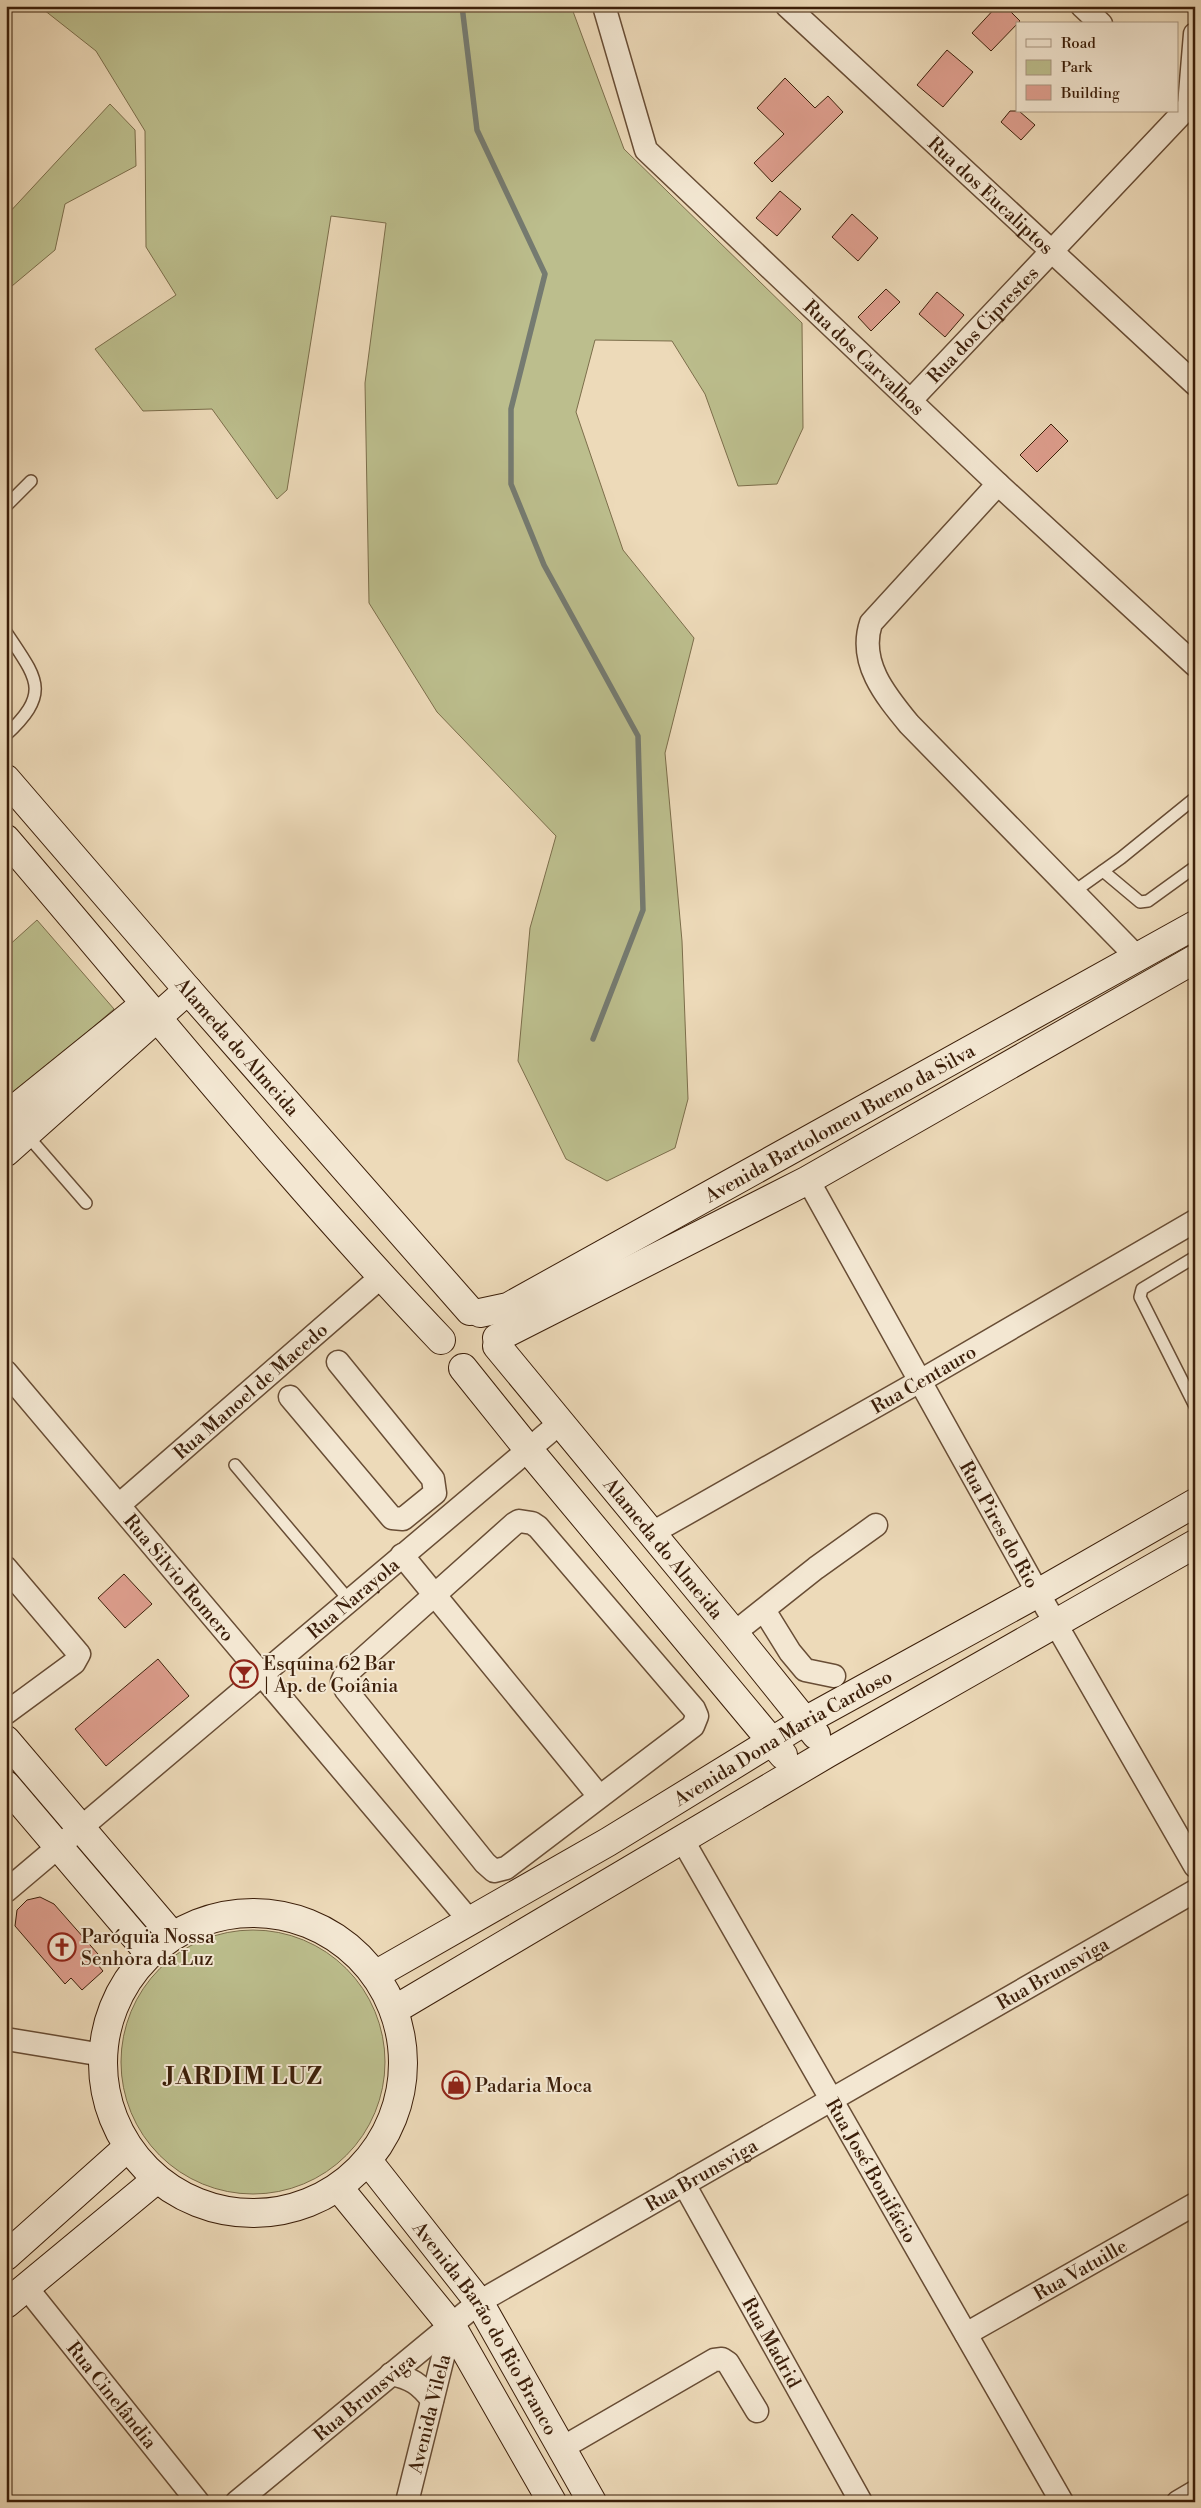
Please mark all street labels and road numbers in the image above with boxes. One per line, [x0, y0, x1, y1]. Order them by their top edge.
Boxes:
street label: Rua dos Eucaliptos [922, 132, 1058, 260]
street label: Rua dos Ciprestes [922, 262, 1044, 389]
street label: Rua dos Carvalhos [798, 295, 929, 421]
street label: Alameda do Almeida [169, 972, 304, 1122]
street label: Avenida Bartolomeu Bueno da Silva [700, 1039, 980, 1209]
street label: Rua Manoel de Macedo [169, 1318, 333, 1465]
street label: Rua Centauro [867, 1340, 981, 1419]
street label: Rua Pires do Rio [954, 1457, 1044, 1593]
street label: Alameda do Almeida [597, 1472, 729, 1624]
street label: Rua Silvio Romero [118, 1509, 239, 1647]
street label: Rua Narayola [302, 1553, 405, 1644]
street label: Avenida Dona Maria Cardoso [669, 1665, 896, 1812]
street label: Rua Brunsviga [992, 1932, 1114, 2015]
street label: Rua José Bonifácio [820, 2094, 922, 2248]
street label: Rua Brunsviga [641, 2134, 762, 2217]
street label: Avenida Barão do Rio Branco [407, 2216, 563, 2440]
street label: Rua Vatuille [1029, 2234, 1132, 2306]
street label: Rua Madrid [736, 2293, 806, 2393]
street label: Rua Cinelândia [61, 2337, 162, 2454]
street label: Rua Brunsviga [309, 2348, 421, 2447]
street label: Avenida Vilela [403, 2351, 456, 2477]

